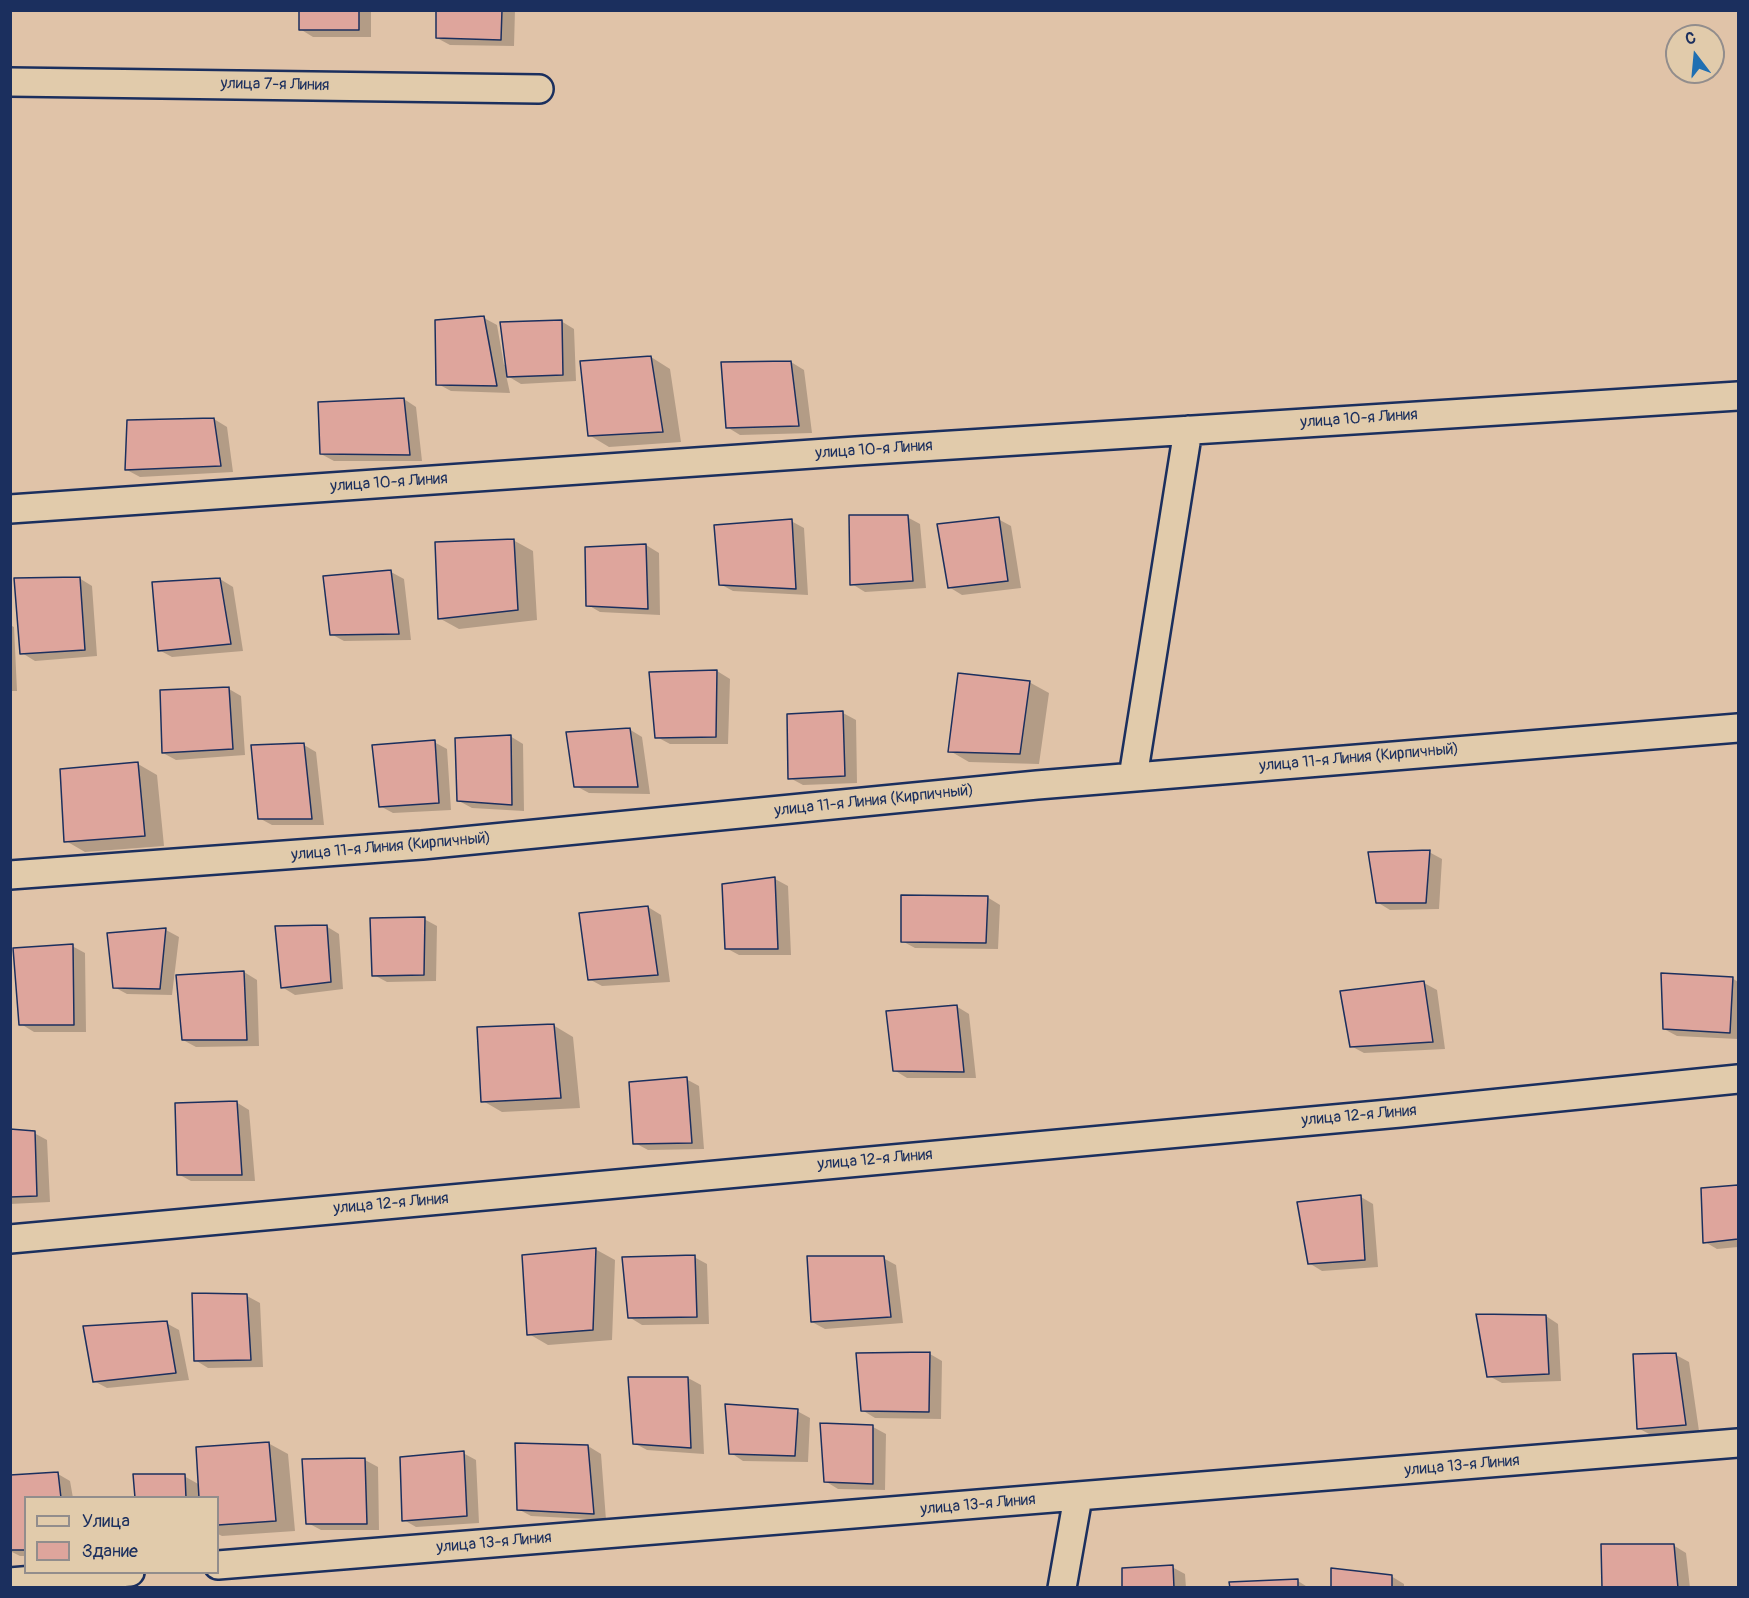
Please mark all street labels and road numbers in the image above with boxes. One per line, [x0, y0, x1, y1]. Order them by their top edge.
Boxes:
street label: улица 7-я Линия [220, 74, 330, 96]
street label: улица 10-я Линия [1300, 405, 1418, 433]
street label: улица 10-я Линия [815, 436, 933, 464]
street label: улица 10-я Линия [330, 469, 448, 497]
street label: улица 11-я Линия (Кирпичный) [1258, 740, 1460, 776]
street label: улица 11-я Линия (Кирпичный) [773, 781, 975, 821]
street label: улица 11-я Линия (Кирпичный) [290, 829, 492, 865]
street label: улица 12-я Линия [1301, 1101, 1417, 1131]
street label: улица 12-я Линия [817, 1145, 933, 1175]
street label: улица 12-я Линия [333, 1189, 449, 1219]
street label: улица 13-я Линия [1404, 1451, 1520, 1481]
street label: улица 13-я Линия [920, 1490, 1036, 1520]
street label: улица 13-я Линия [436, 1528, 552, 1558]

